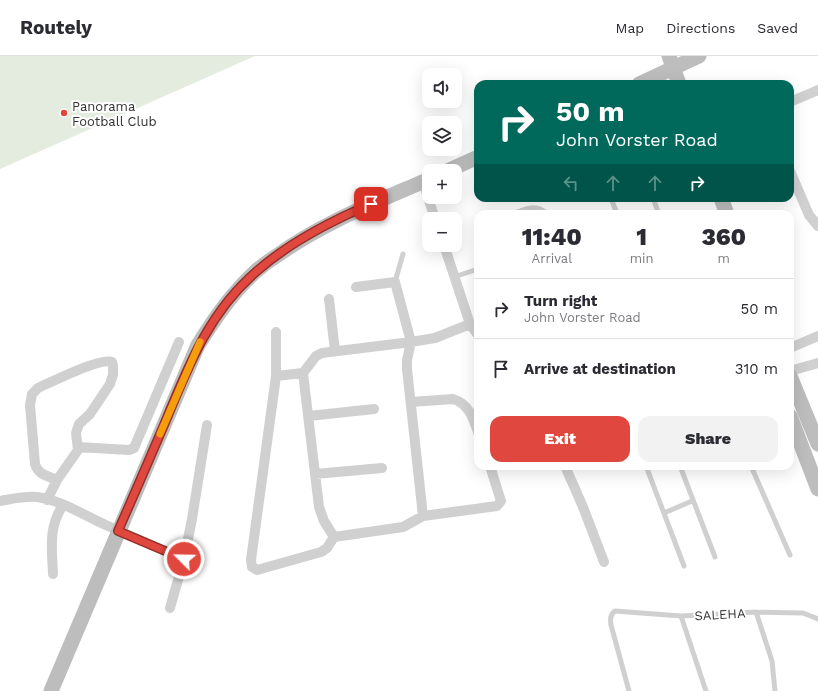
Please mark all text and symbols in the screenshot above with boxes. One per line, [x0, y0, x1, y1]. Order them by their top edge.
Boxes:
text: Routely [20, 16, 92, 39]
text: Map [616, 20, 644, 36]
text: Directions [666, 20, 735, 36]
text: Saved [757, 20, 798, 36]
map controls [422, 68, 462, 252]
button: sound [422, 68, 462, 108]
text: 50 m [556, 95, 625, 128]
icon: right [490, 96, 542, 148]
place label: Panorama Football Club [72, 99, 157, 129]
marker: Panorama Football Club [59, 108, 69, 118]
button: layers [422, 116, 462, 156]
text: John Vorster Road [556, 129, 718, 150]
button: + [422, 164, 462, 204]
icon: left [560, 172, 582, 194]
icon: ahead [602, 172, 624, 194]
icon: ahead [644, 172, 666, 194]
icon: right [686, 172, 708, 194]
pin [354, 187, 388, 221]
icon: arrive [360, 193, 382, 215]
button: − [422, 212, 462, 252]
text: 11:40 [522, 223, 582, 251]
text: 1 [636, 223, 647, 251]
text: 360 [701, 223, 746, 251]
text: Arrival [532, 251, 572, 266]
text: min [630, 251, 654, 266]
text: m [718, 251, 730, 266]
text: Turn right [524, 292, 597, 310]
icon: right [490, 298, 512, 320]
text: 50 m [741, 300, 778, 318]
text: John Vorster Road [524, 310, 641, 325]
icon: arrive [490, 358, 512, 380]
text: Arrive at destination [524, 360, 676, 378]
text: 310 m [735, 360, 778, 378]
button: Exit [490, 416, 630, 462]
button: Share [638, 416, 778, 462]
position arrow [163, 538, 205, 580]
street label: SALEHA [694, 606, 746, 623]

